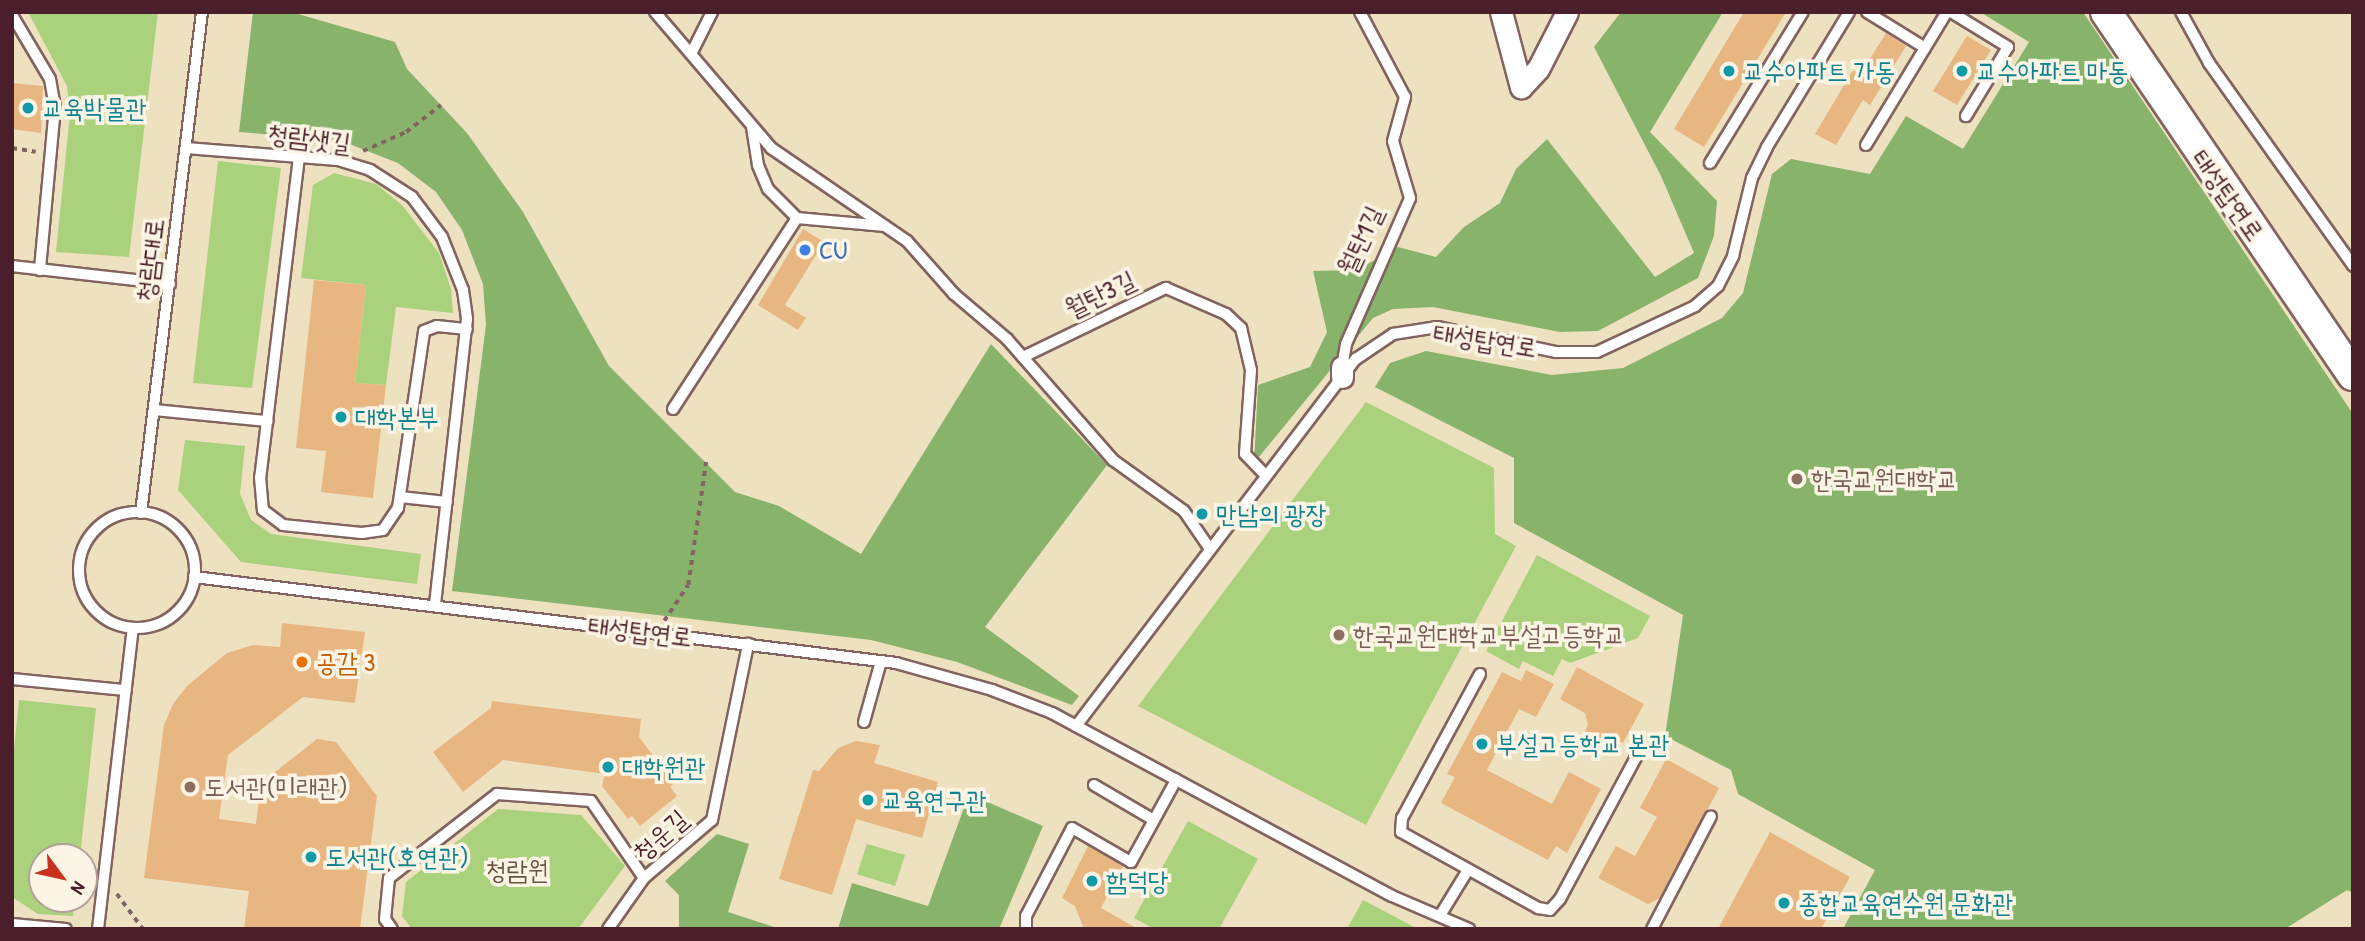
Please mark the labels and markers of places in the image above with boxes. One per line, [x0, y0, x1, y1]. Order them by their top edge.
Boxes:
place label: 교수아파트 가동 [1743, 55, 1895, 87]
place label: 교수아파트 마동 [1976, 55, 2128, 87]
marker: 교수아파트 가동 [1721, 63, 1737, 79]
marker: 교수아파트 마동 [1954, 63, 1970, 79]
place label: 교육박물관 [42, 92, 147, 124]
marker: 교육박물관 [20, 100, 36, 116]
place label: CU [819, 234, 848, 266]
marker: CU [797, 242, 813, 258]
place label: 대학본부 [355, 401, 439, 433]
marker: 대학본부 [333, 409, 349, 425]
place label: 한국교원대학교 [1811, 463, 1957, 495]
marker: 한국교원대학교 [1789, 471, 1805, 487]
place label: 만남의 광장 [1216, 498, 1327, 530]
marker: 만남의 광장 [1194, 506, 1210, 522]
place label: 한국교원대학교부설고등학교 [1353, 619, 1625, 651]
marker: 한국교원대학교부설고등학교 [1331, 627, 1347, 643]
place label: 공감 3 [316, 646, 375, 678]
marker: 공감 3 [294, 654, 310, 670]
place label: 부설고등학교 본관 [1496, 728, 1669, 760]
marker: 부설고등학교 본관 [1474, 736, 1490, 752]
place label: 대학원관 [622, 751, 706, 783]
marker: 대학원관 [600, 759, 616, 775]
place label: 도서관(미래관) [204, 771, 348, 803]
marker: 도서관(미래관) [182, 779, 198, 795]
place label: 교육연구관 [882, 784, 987, 816]
marker: 교육연구관 [860, 792, 876, 808]
place label: 도서관(호연관) [325, 841, 469, 873]
marker: 도서관(호연관) [303, 849, 319, 865]
place label: 함덕당 [1106, 865, 1169, 897]
marker: 함덕당 [1084, 873, 1100, 889]
place label: 종합교육연수원 문화관 [1798, 887, 2013, 919]
marker: 종합교육연수원 문화관 [1776, 895, 1792, 911]

